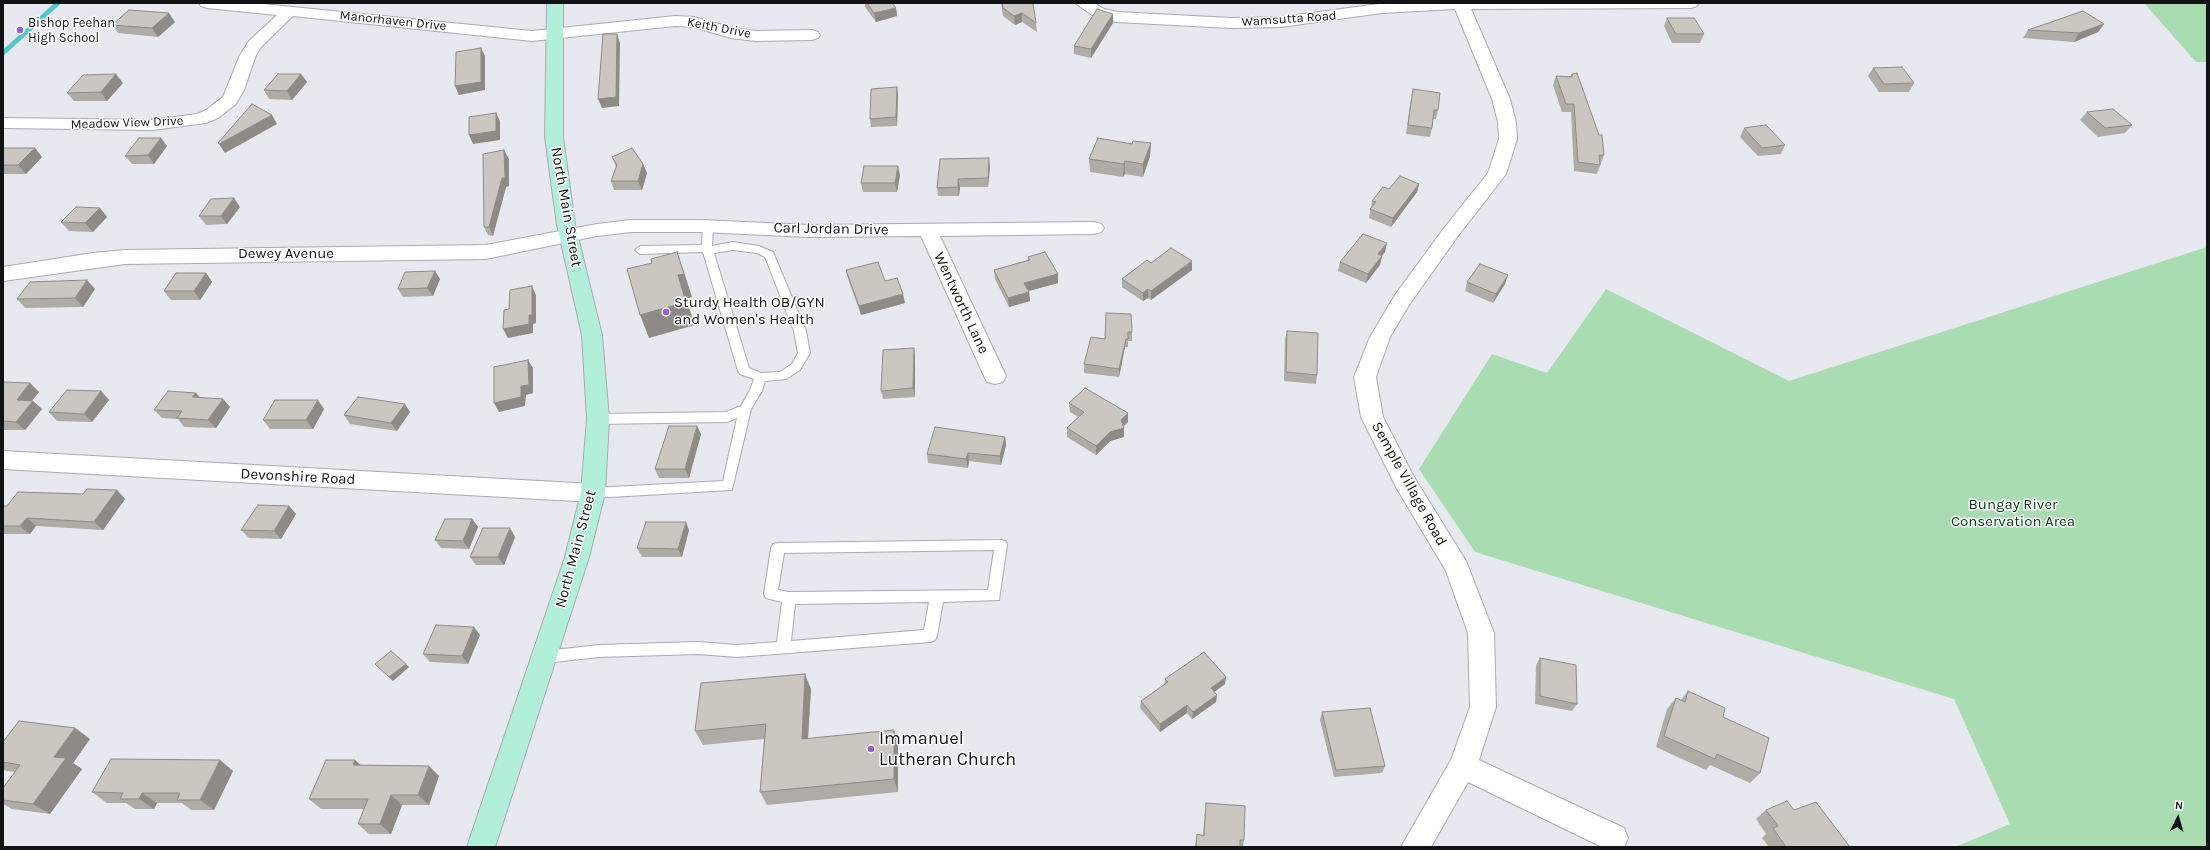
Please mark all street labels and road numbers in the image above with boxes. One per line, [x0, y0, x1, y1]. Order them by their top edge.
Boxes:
street label: Manorhaven Drive [339, 8, 447, 34]
street label: Wamsutta Road [1241, 8, 1337, 30]
street label: Keith Drive [686, 14, 752, 42]
street label: Meadow View Drive [70, 113, 184, 133]
street label: North Main Street [547, 146, 585, 268]
street label: Carl Jordan Drive [773, 219, 889, 239]
street label: Dewey Avenue [238, 245, 334, 263]
street label: Wentworth Lane [930, 249, 992, 357]
street label: Semple Village Road [1367, 419, 1451, 549]
street label: Devonshire Road [240, 465, 356, 489]
street label: North Main Street [552, 488, 600, 610]

